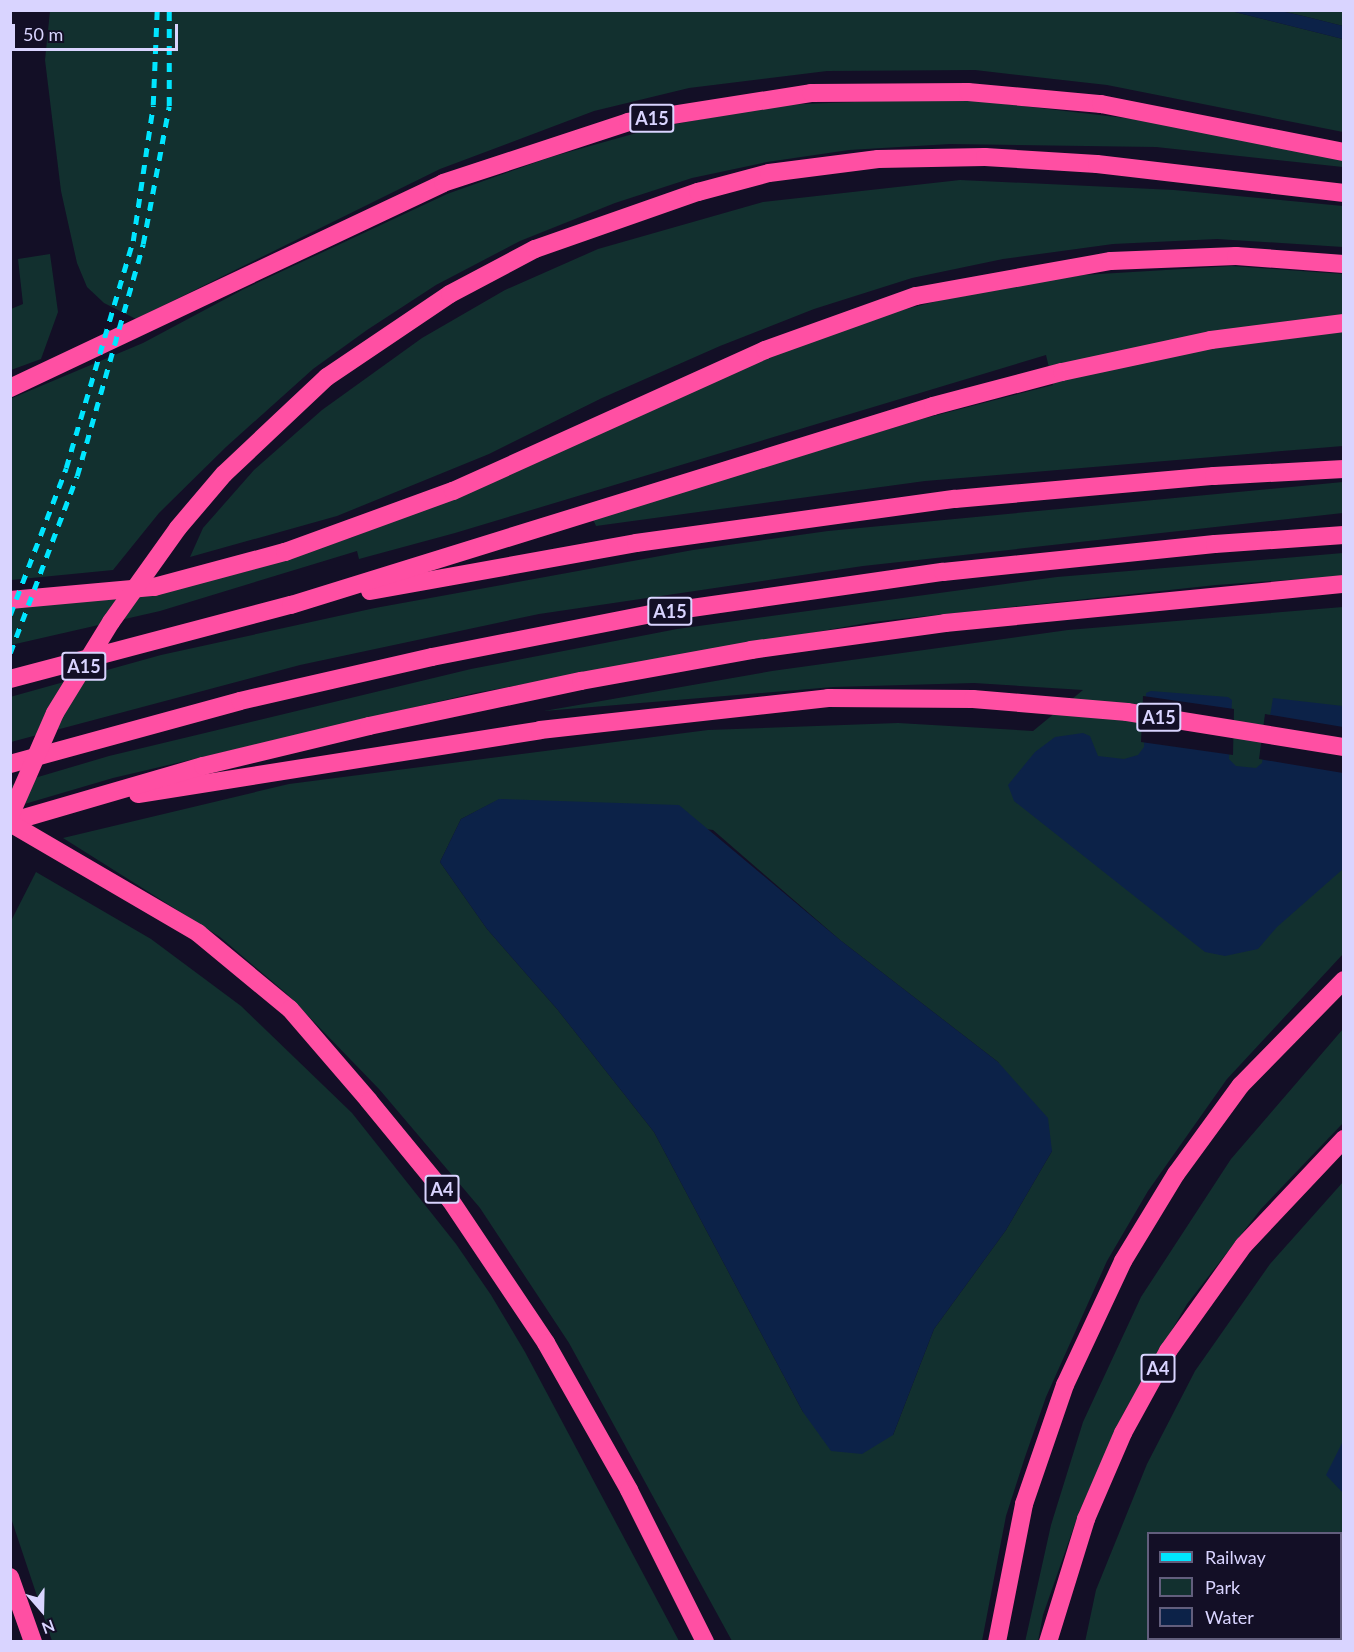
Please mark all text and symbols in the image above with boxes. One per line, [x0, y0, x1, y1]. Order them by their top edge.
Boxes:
scale bar [15, 12, 182, 50]
text: 50 m [23, 23, 63, 45]
road number: A15 [628, 103, 676, 133]
road number: A15 [646, 596, 694, 626]
road number: A15 [60, 651, 108, 681]
road number: A15 [1135, 702, 1183, 732]
road number: A4 [424, 1174, 460, 1204]
road number: A4 [1140, 1353, 1176, 1383]
legend [1147, 1532, 1342, 1640]
text: Railway [1205, 1546, 1266, 1568]
text: Park [1205, 1576, 1240, 1598]
north arrow [12, 1580, 72, 1640]
text: Water [1205, 1606, 1254, 1628]
text: N [39, 1616, 57, 1638]

